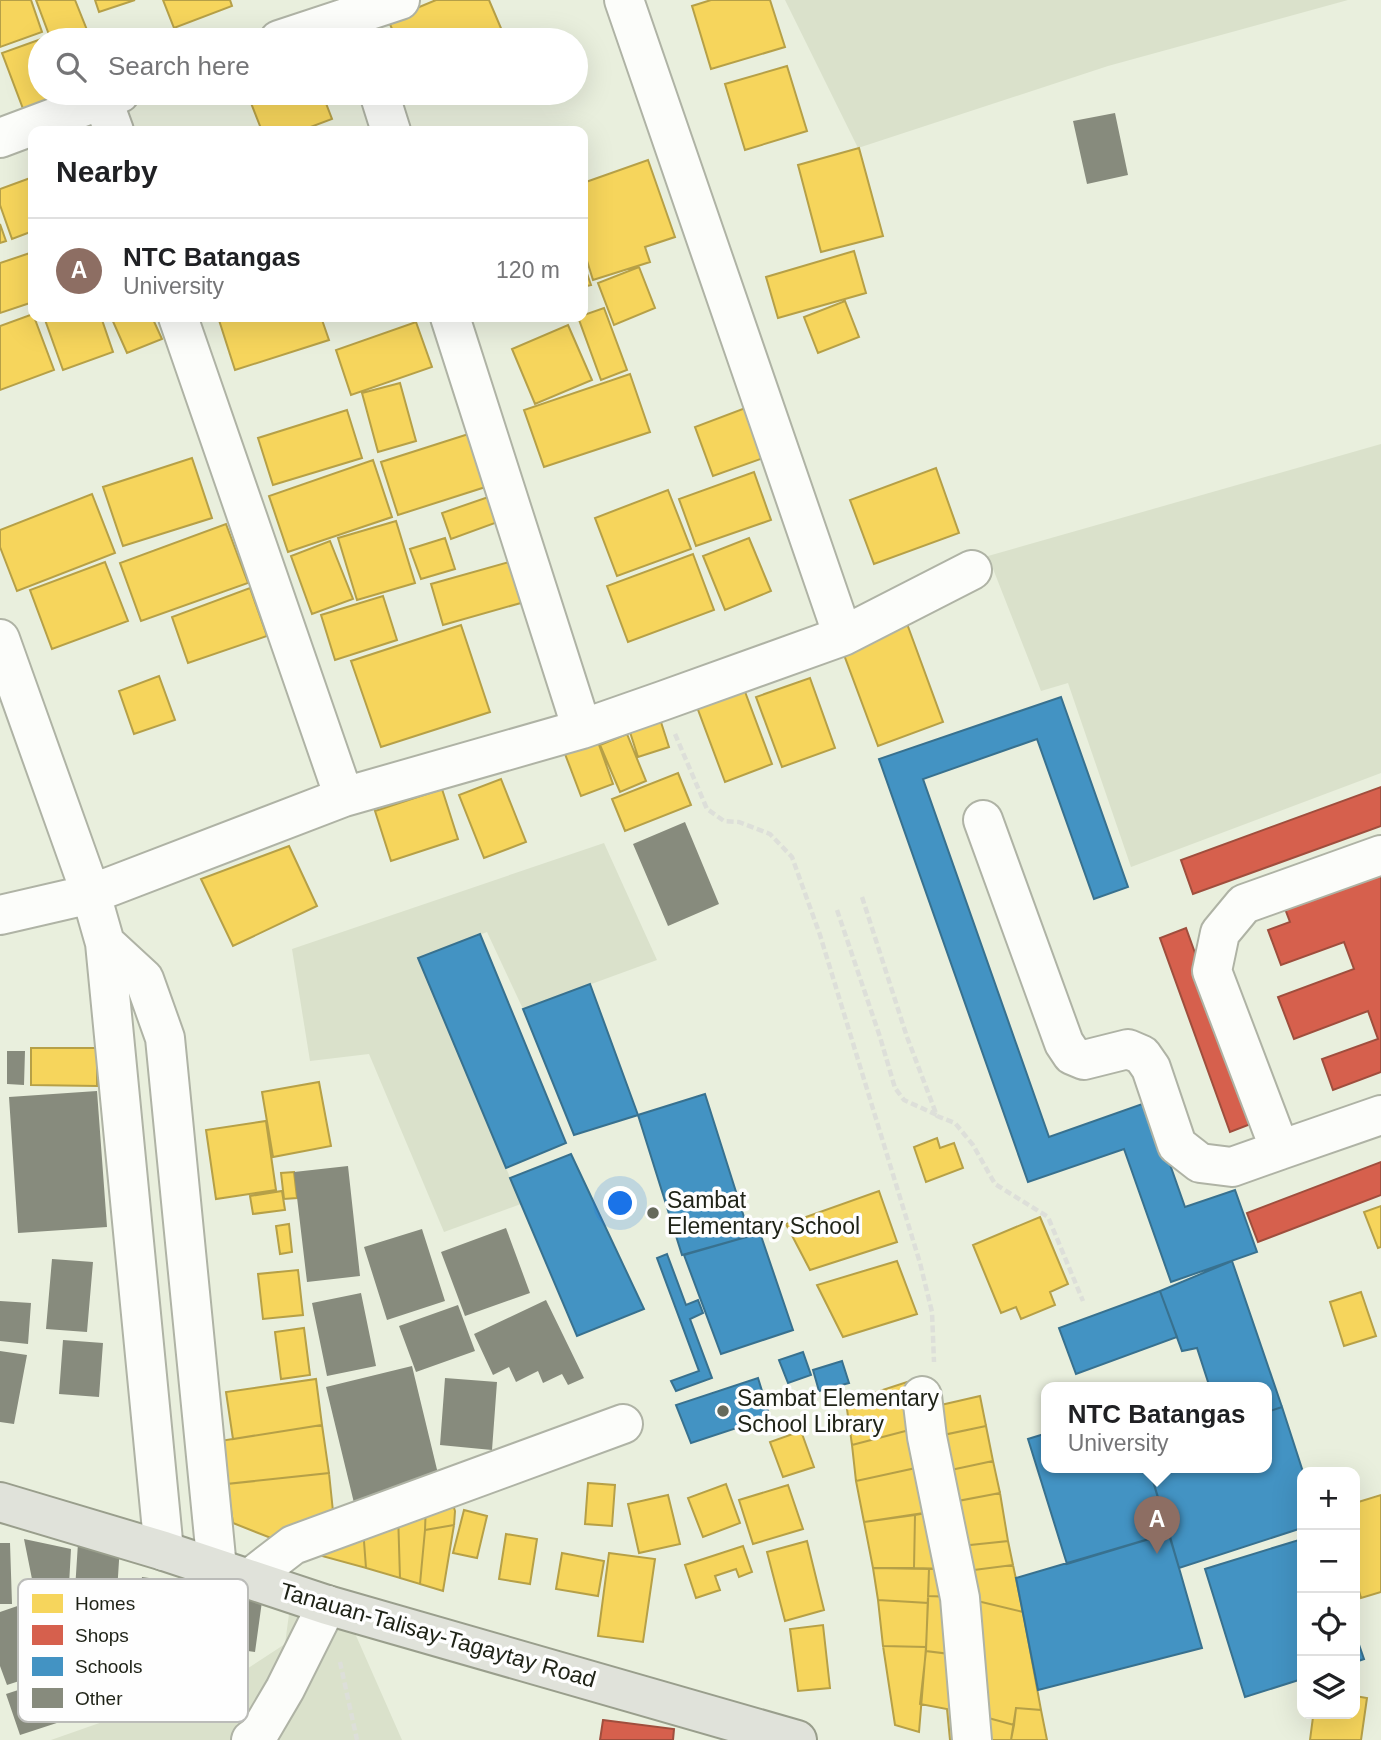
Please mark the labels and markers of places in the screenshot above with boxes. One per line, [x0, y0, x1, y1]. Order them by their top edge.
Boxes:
place label: Sambat Elementary School [667, 1187, 860, 1239]
marker: Sambat Elementary School [645, 1205, 661, 1221]
place label: Sambat Elementary School Library [737, 1385, 939, 1437]
marker: Sambat Elementary School Library [715, 1403, 731, 1419]
pin: A [1134, 1496, 1180, 1554]

